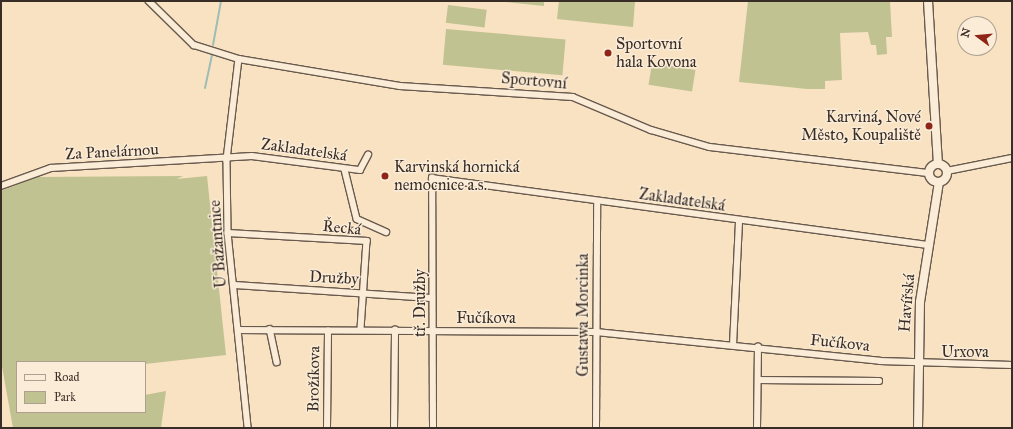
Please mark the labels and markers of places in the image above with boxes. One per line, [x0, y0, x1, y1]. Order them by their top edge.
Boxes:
place label: Sportovní hala Kovona [616, 34, 697, 72]
marker: Sportovní hala Kovona [603, 48, 613, 58]
place label: Karviná, Nové Město, Koupaliště [801, 107, 921, 145]
marker: Karviná, Nové Město, Koupaliště [924, 121, 934, 131]
place label: Karvinská hornická nemocnice a.s. [394, 157, 519, 195]
marker: Karvinská hornická nemocnice a.s. [379, 170, 391, 182]

